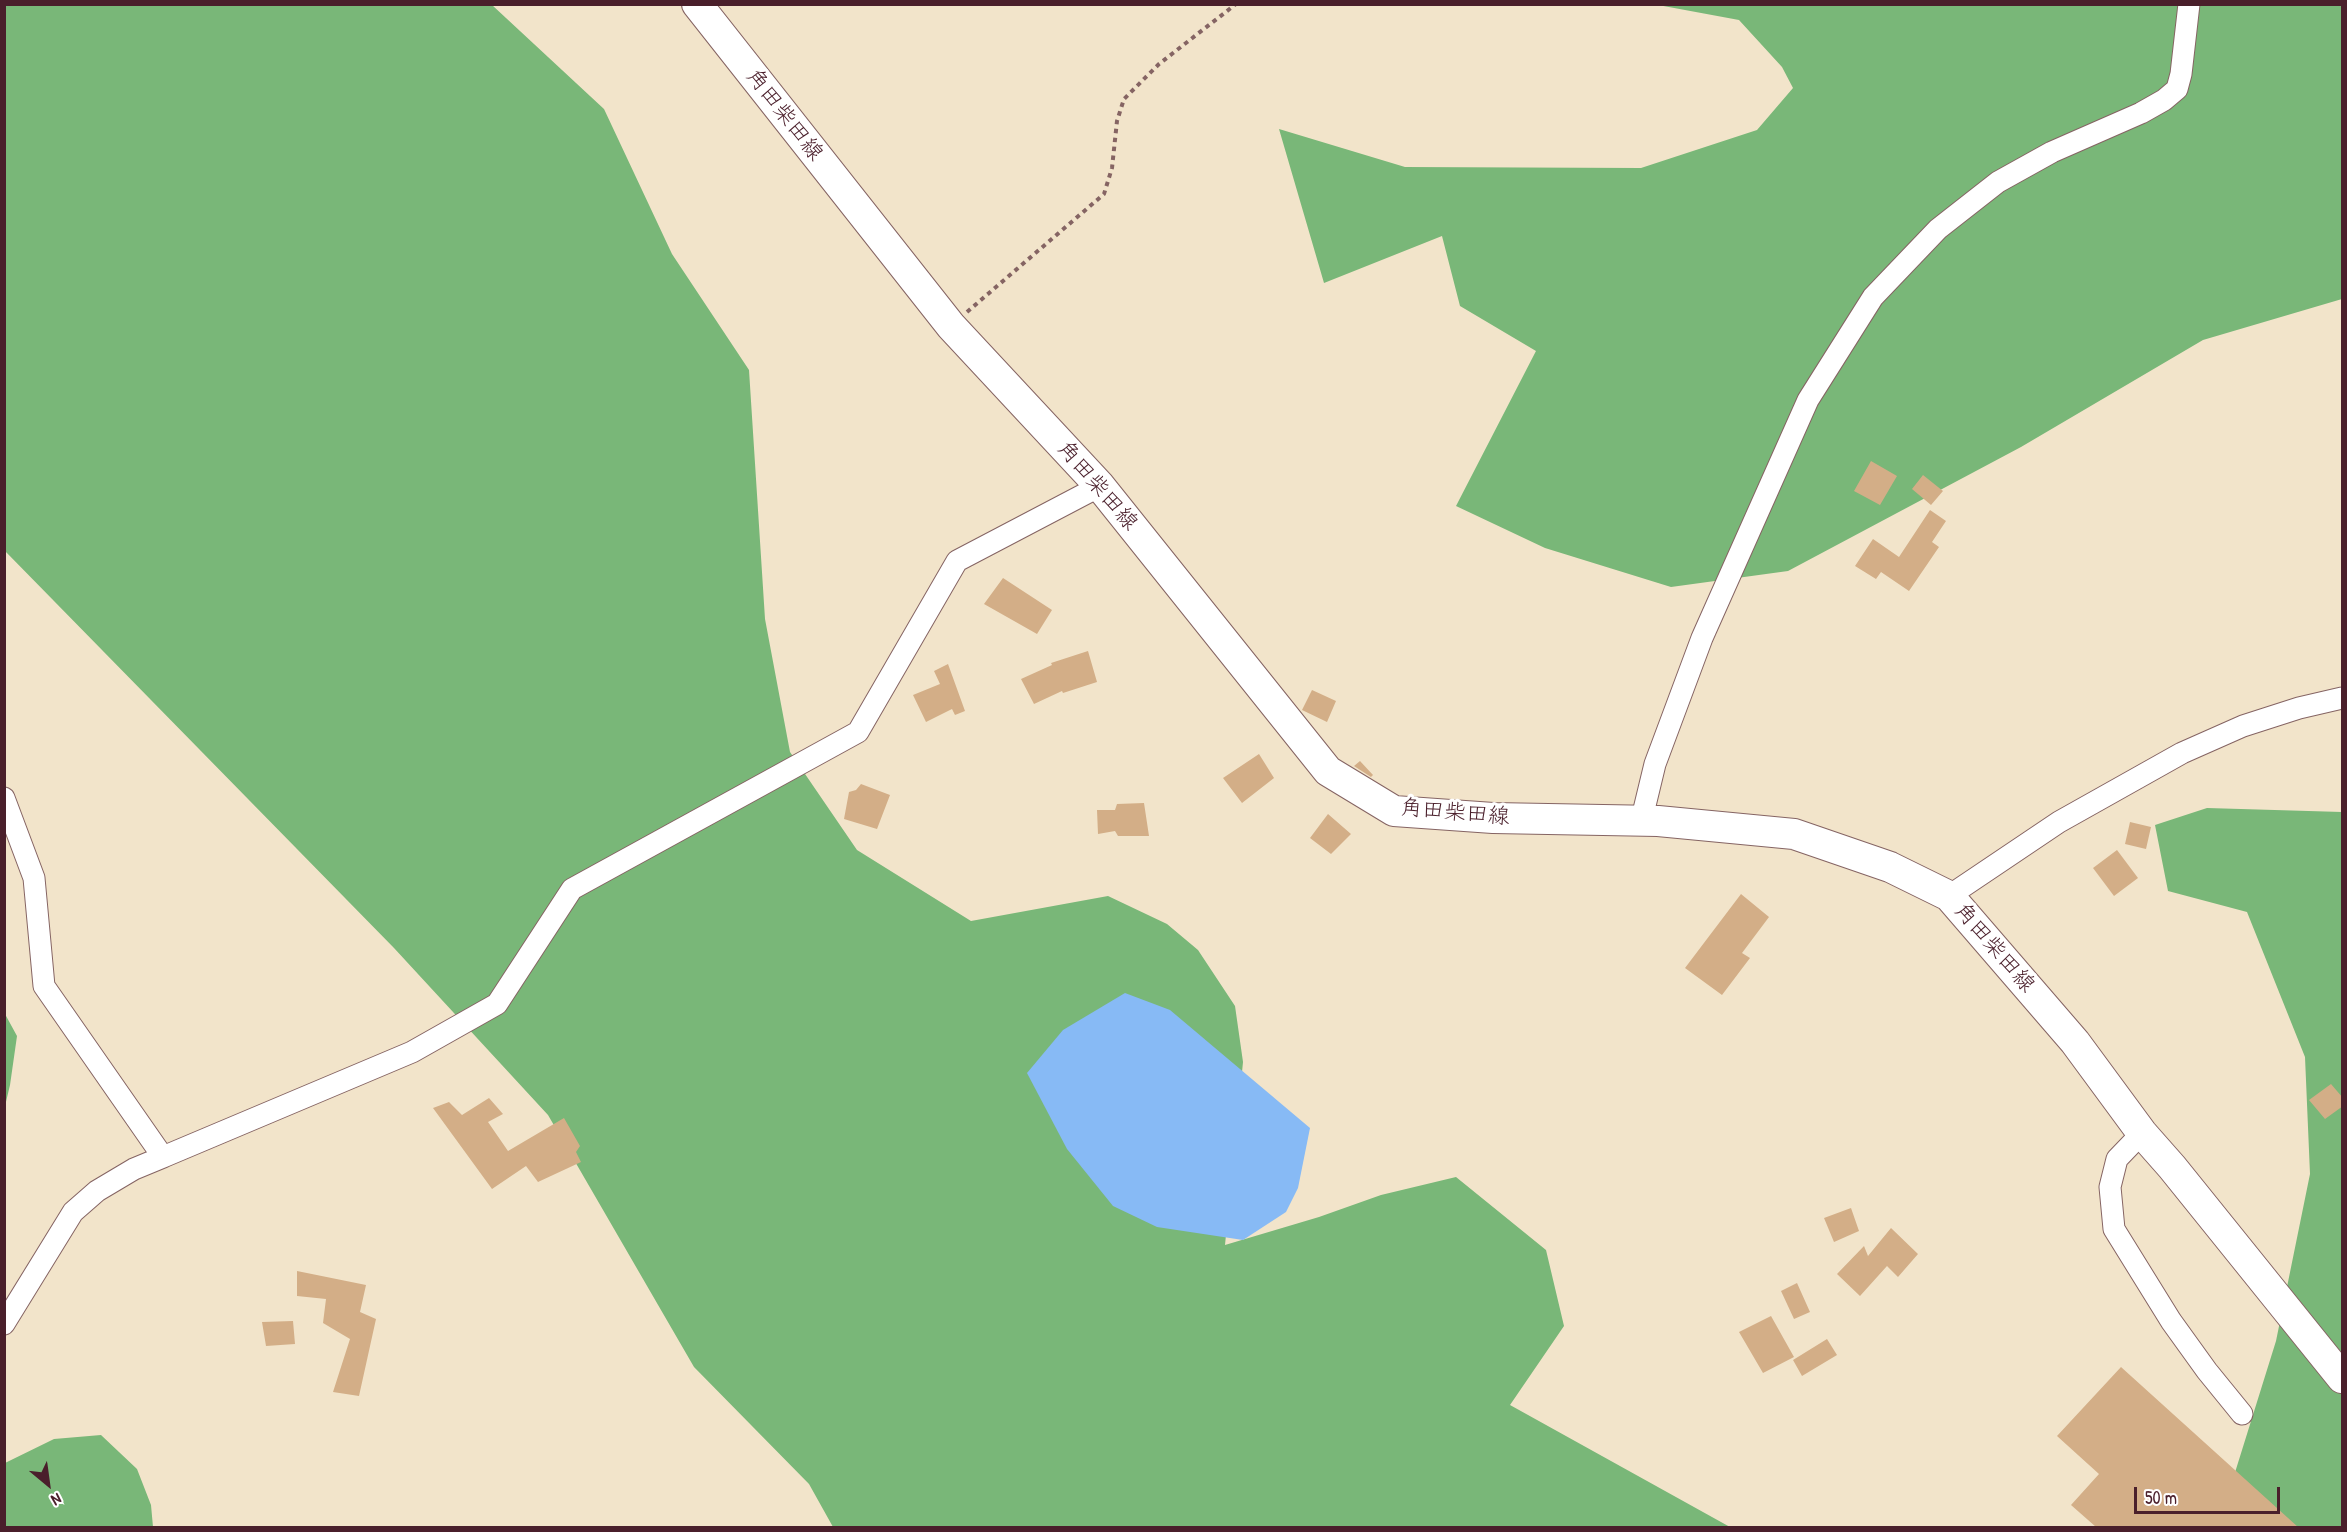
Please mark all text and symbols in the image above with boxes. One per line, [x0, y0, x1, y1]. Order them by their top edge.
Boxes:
street label: 角田柴田線 [740, 64, 828, 166]
street label: 角田柴田線 [1051, 436, 1143, 536]
street label: 角田柴田線 [1399, 795, 1511, 831]
street label: 角田柴田線 [1948, 898, 2040, 998]
north arrow [18, 1454, 78, 1514]
scale bar [2137, 1475, 2282, 1513]
text: 50 m [2145, 1485, 2177, 1510]
text: N [48, 1488, 66, 1511]

